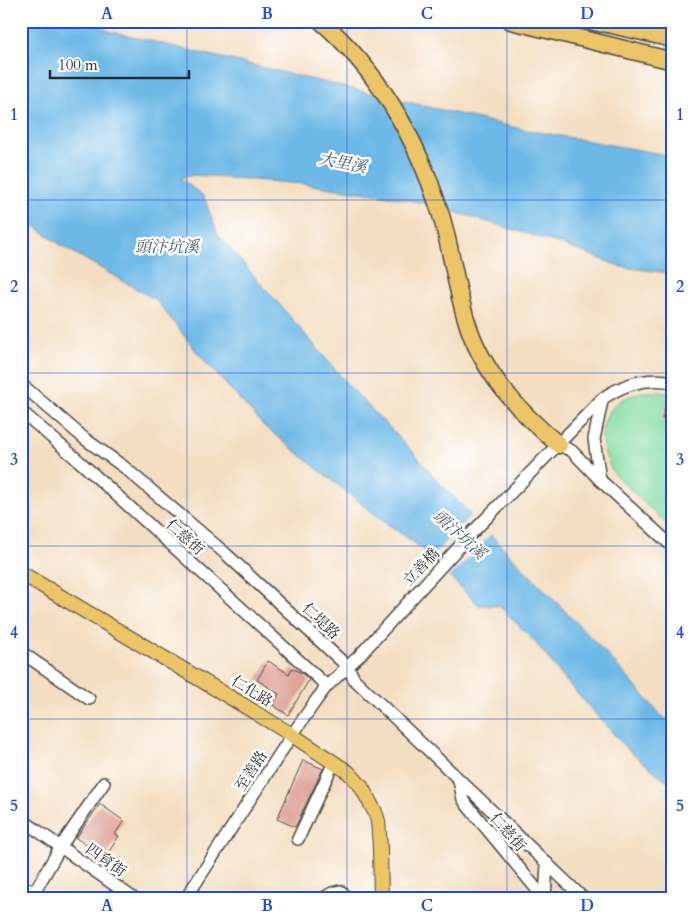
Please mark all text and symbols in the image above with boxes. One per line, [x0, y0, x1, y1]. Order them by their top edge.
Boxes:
text: A [101, 3, 113, 25]
text: B [261, 3, 273, 25]
text: C [421, 3, 433, 25]
text: D [580, 3, 594, 25]
scale bar [50, 48, 189, 80]
text: 100 m [58, 55, 98, 75]
text: 1 [10, 104, 18, 126]
text: 1 [676, 104, 684, 126]
water label: 大里溪 [317, 148, 370, 179]
water label: 頭汴坑溪 [135, 236, 201, 258]
text: 2 [10, 276, 18, 298]
text: 2 [676, 276, 684, 298]
text: 3 [10, 449, 18, 471]
text: 3 [676, 449, 684, 471]
water label: 頭汴坑溪 [428, 505, 492, 566]
street label: 仁慈街 [162, 515, 208, 559]
street label: 立善橋 [398, 544, 444, 590]
street label: 仁堤路 [298, 598, 344, 644]
text: 4 [10, 622, 18, 644]
text: 4 [676, 622, 684, 644]
street label: 仁化路 [228, 671, 276, 711]
street label: 至善路 [230, 747, 272, 795]
text: 5 [10, 795, 18, 817]
text: 5 [676, 795, 684, 817]
street label: 仁慈街 [486, 808, 530, 856]
street label: 四育街 [82, 839, 130, 881]
text: A [101, 895, 113, 917]
text: B [261, 895, 273, 917]
text: C [421, 895, 433, 917]
text: D [580, 895, 594, 917]

